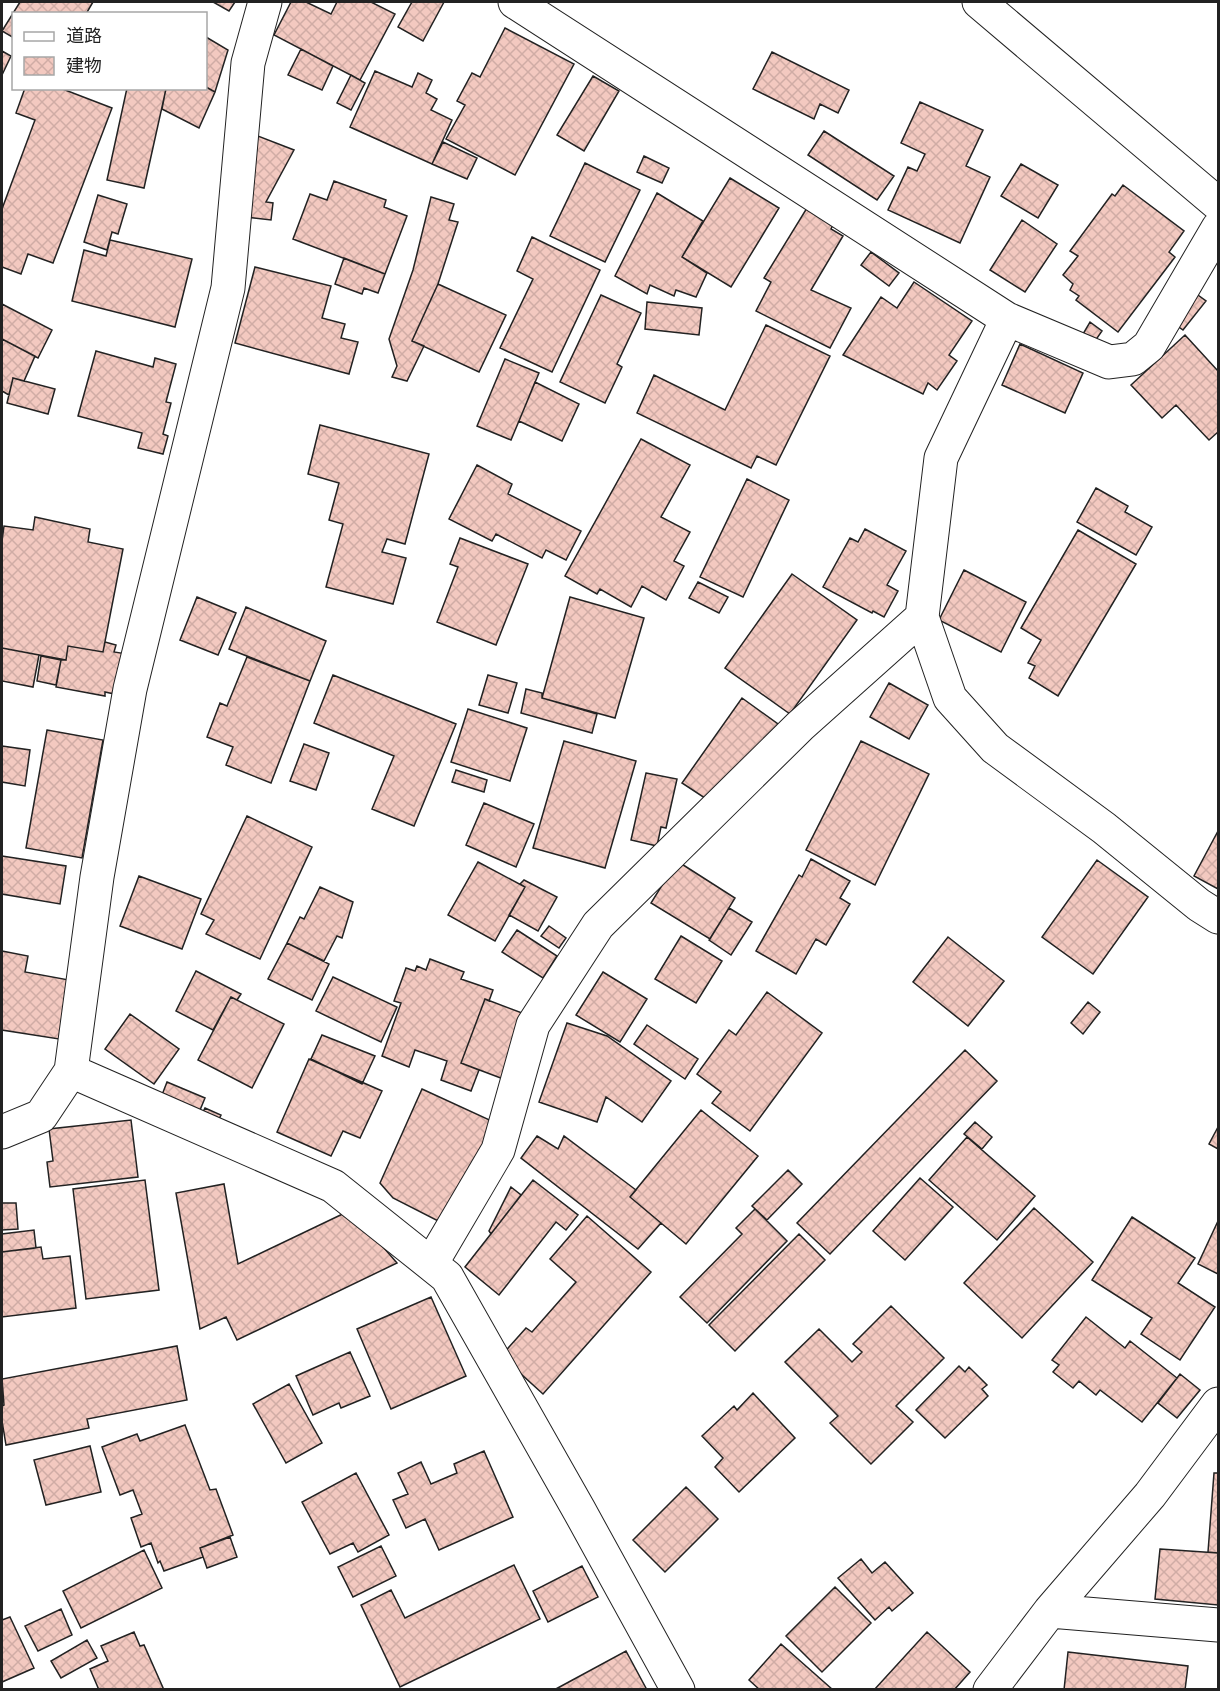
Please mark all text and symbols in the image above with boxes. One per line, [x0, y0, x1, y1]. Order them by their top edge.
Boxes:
legend [12, 12, 207, 90]
text: 道路 [66, 25, 102, 46]
text: 建物 [66, 55, 102, 76]

